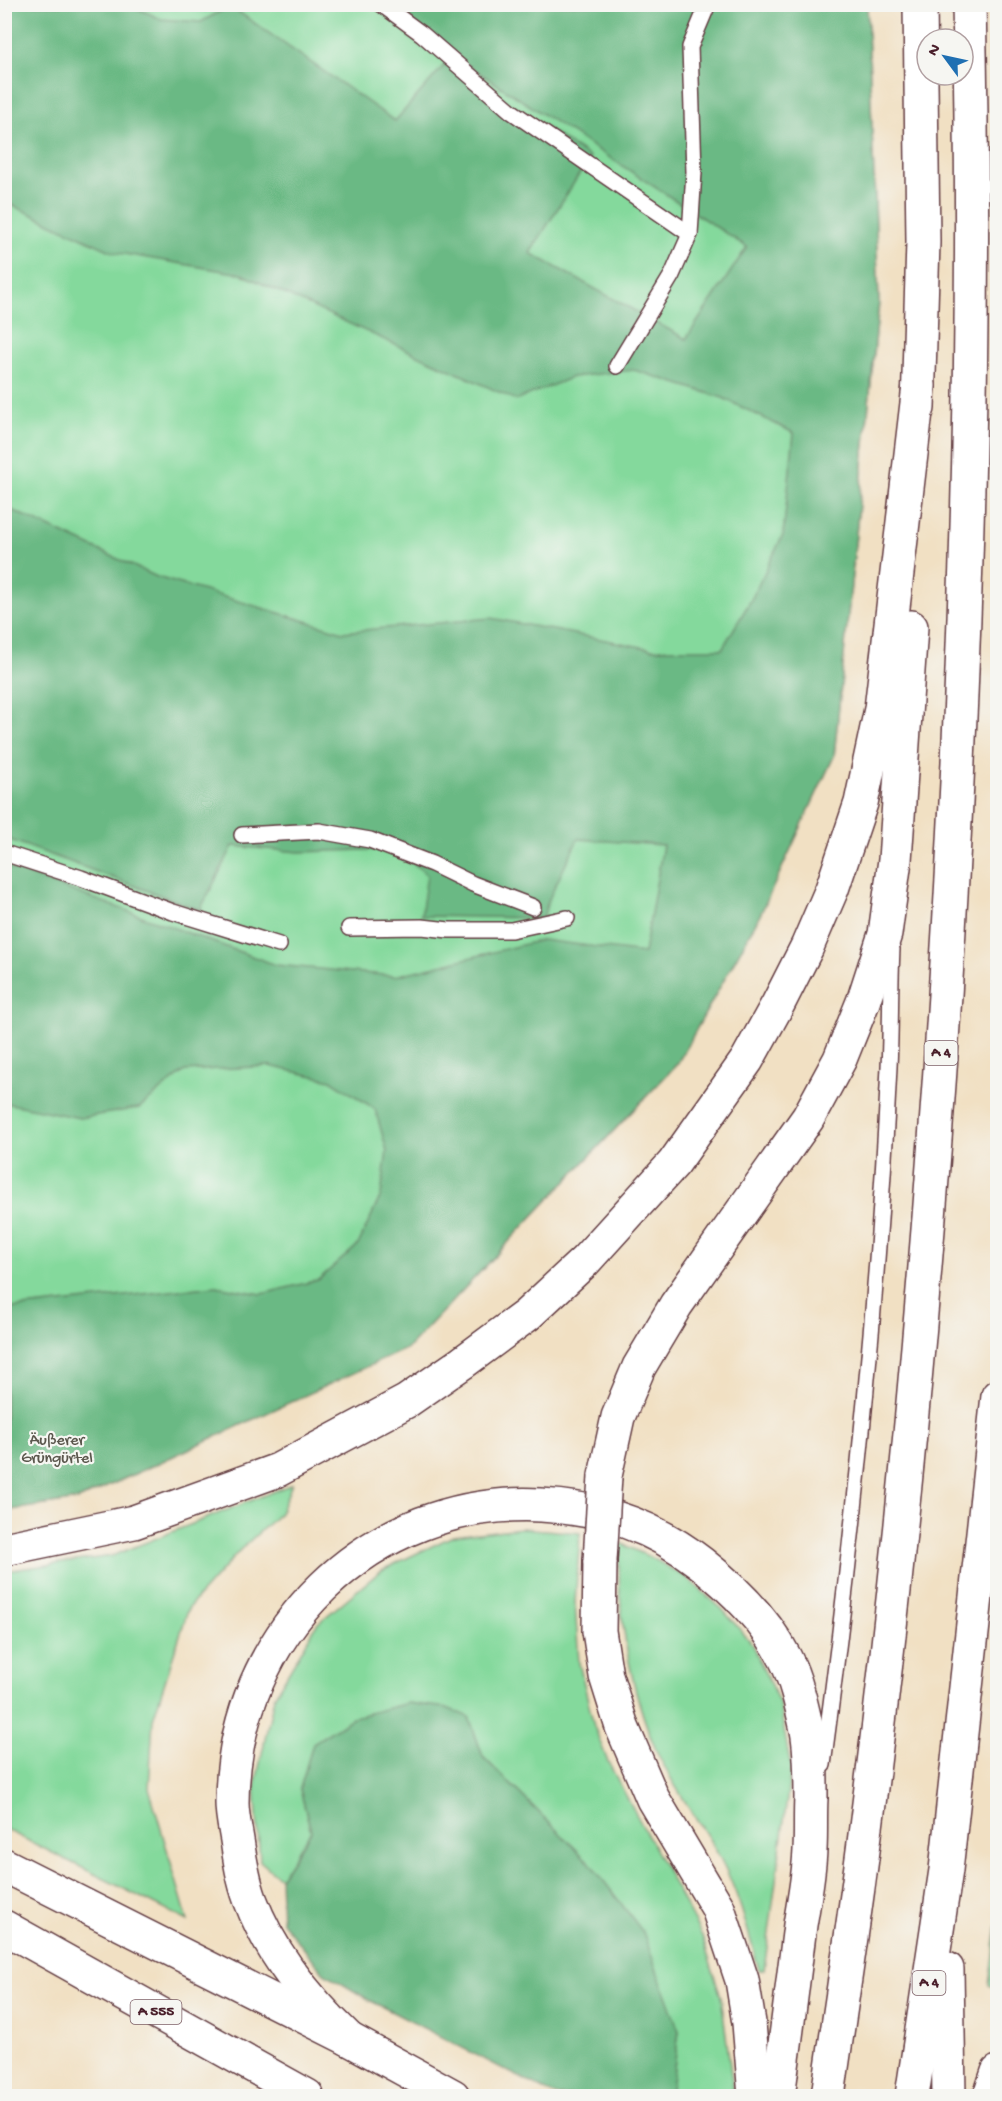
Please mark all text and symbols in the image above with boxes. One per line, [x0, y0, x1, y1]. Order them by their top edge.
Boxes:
north arrow [915, 27, 975, 87]
text: N [925, 41, 946, 60]
road number: A 4 [924, 1041, 958, 1065]
park label: Äußerer Grüngürtel [21, 1432, 93, 1469]
road number: A 4 [912, 1971, 946, 1995]
road number: A 555 [130, 2000, 182, 2024]

